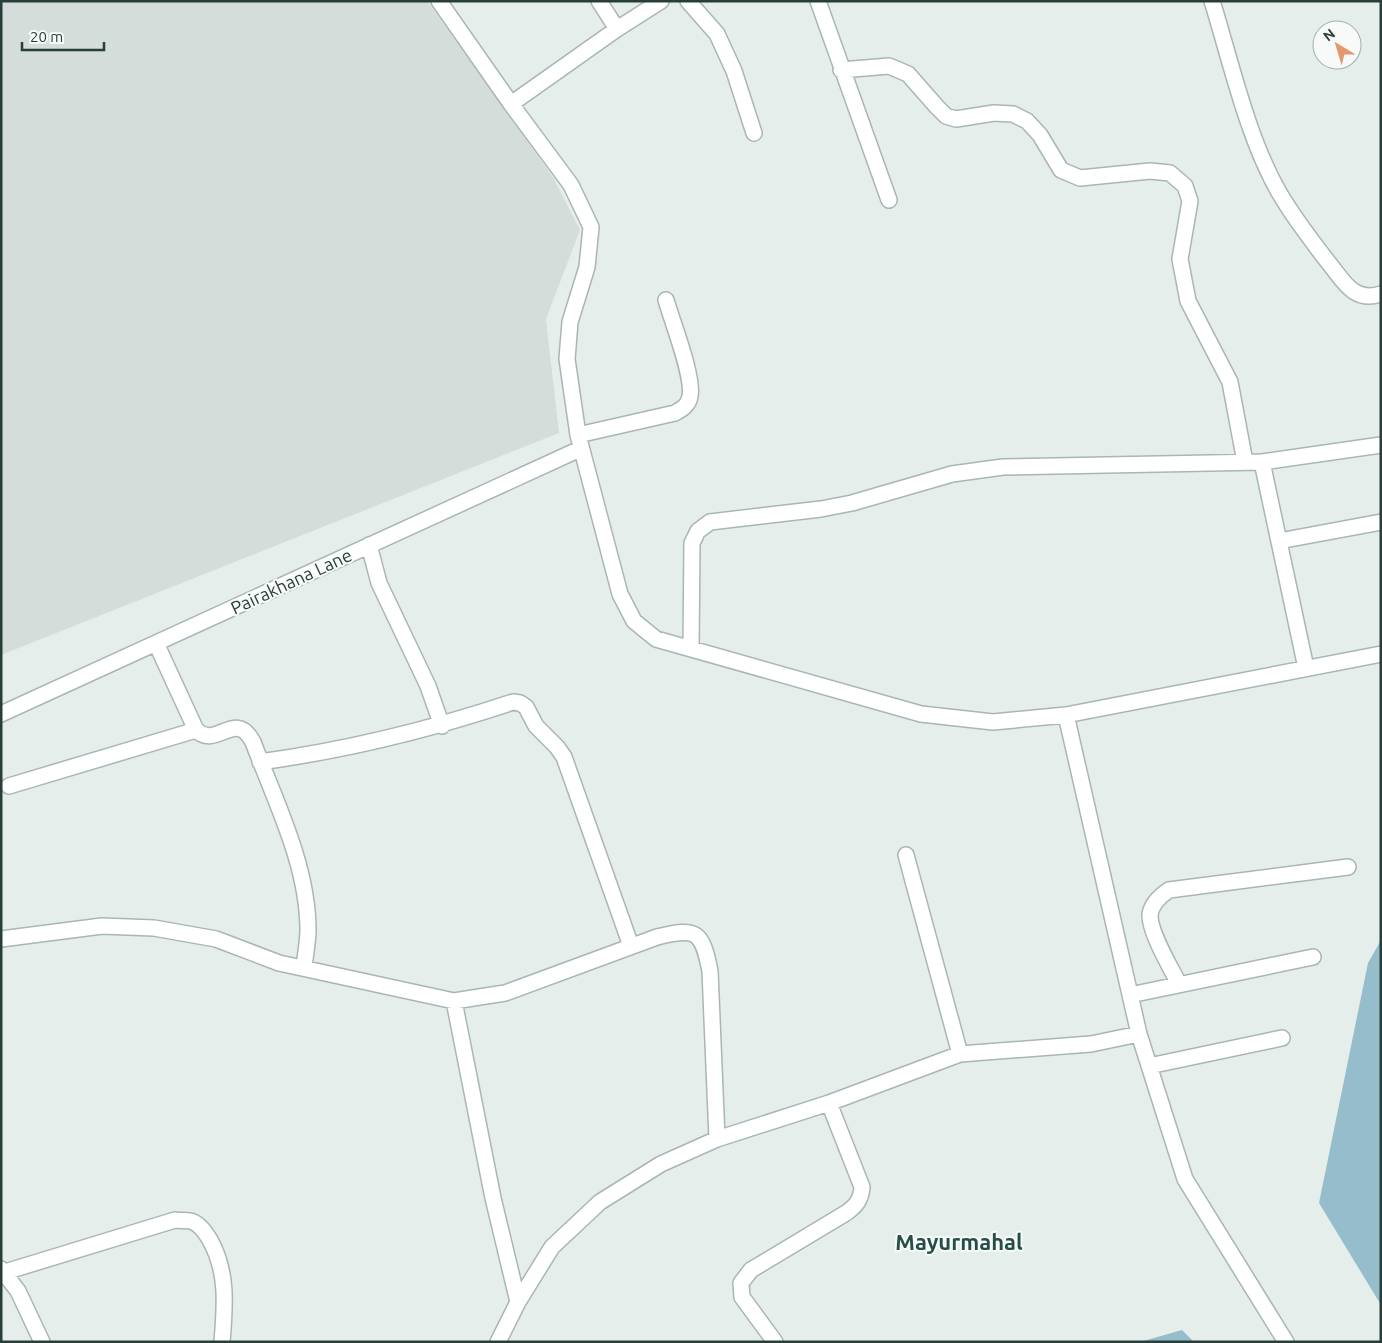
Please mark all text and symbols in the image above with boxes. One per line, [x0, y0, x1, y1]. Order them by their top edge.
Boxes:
scale bar [22, 20, 105, 52]
north arrow [1312, 20, 1362, 70]
text: N [1320, 25, 1338, 44]
text: 20 m [30, 28, 63, 45]
street label: Pairakhana Lane [227, 544, 355, 618]
district label: Mayurmahal [895, 1229, 1023, 1254]

